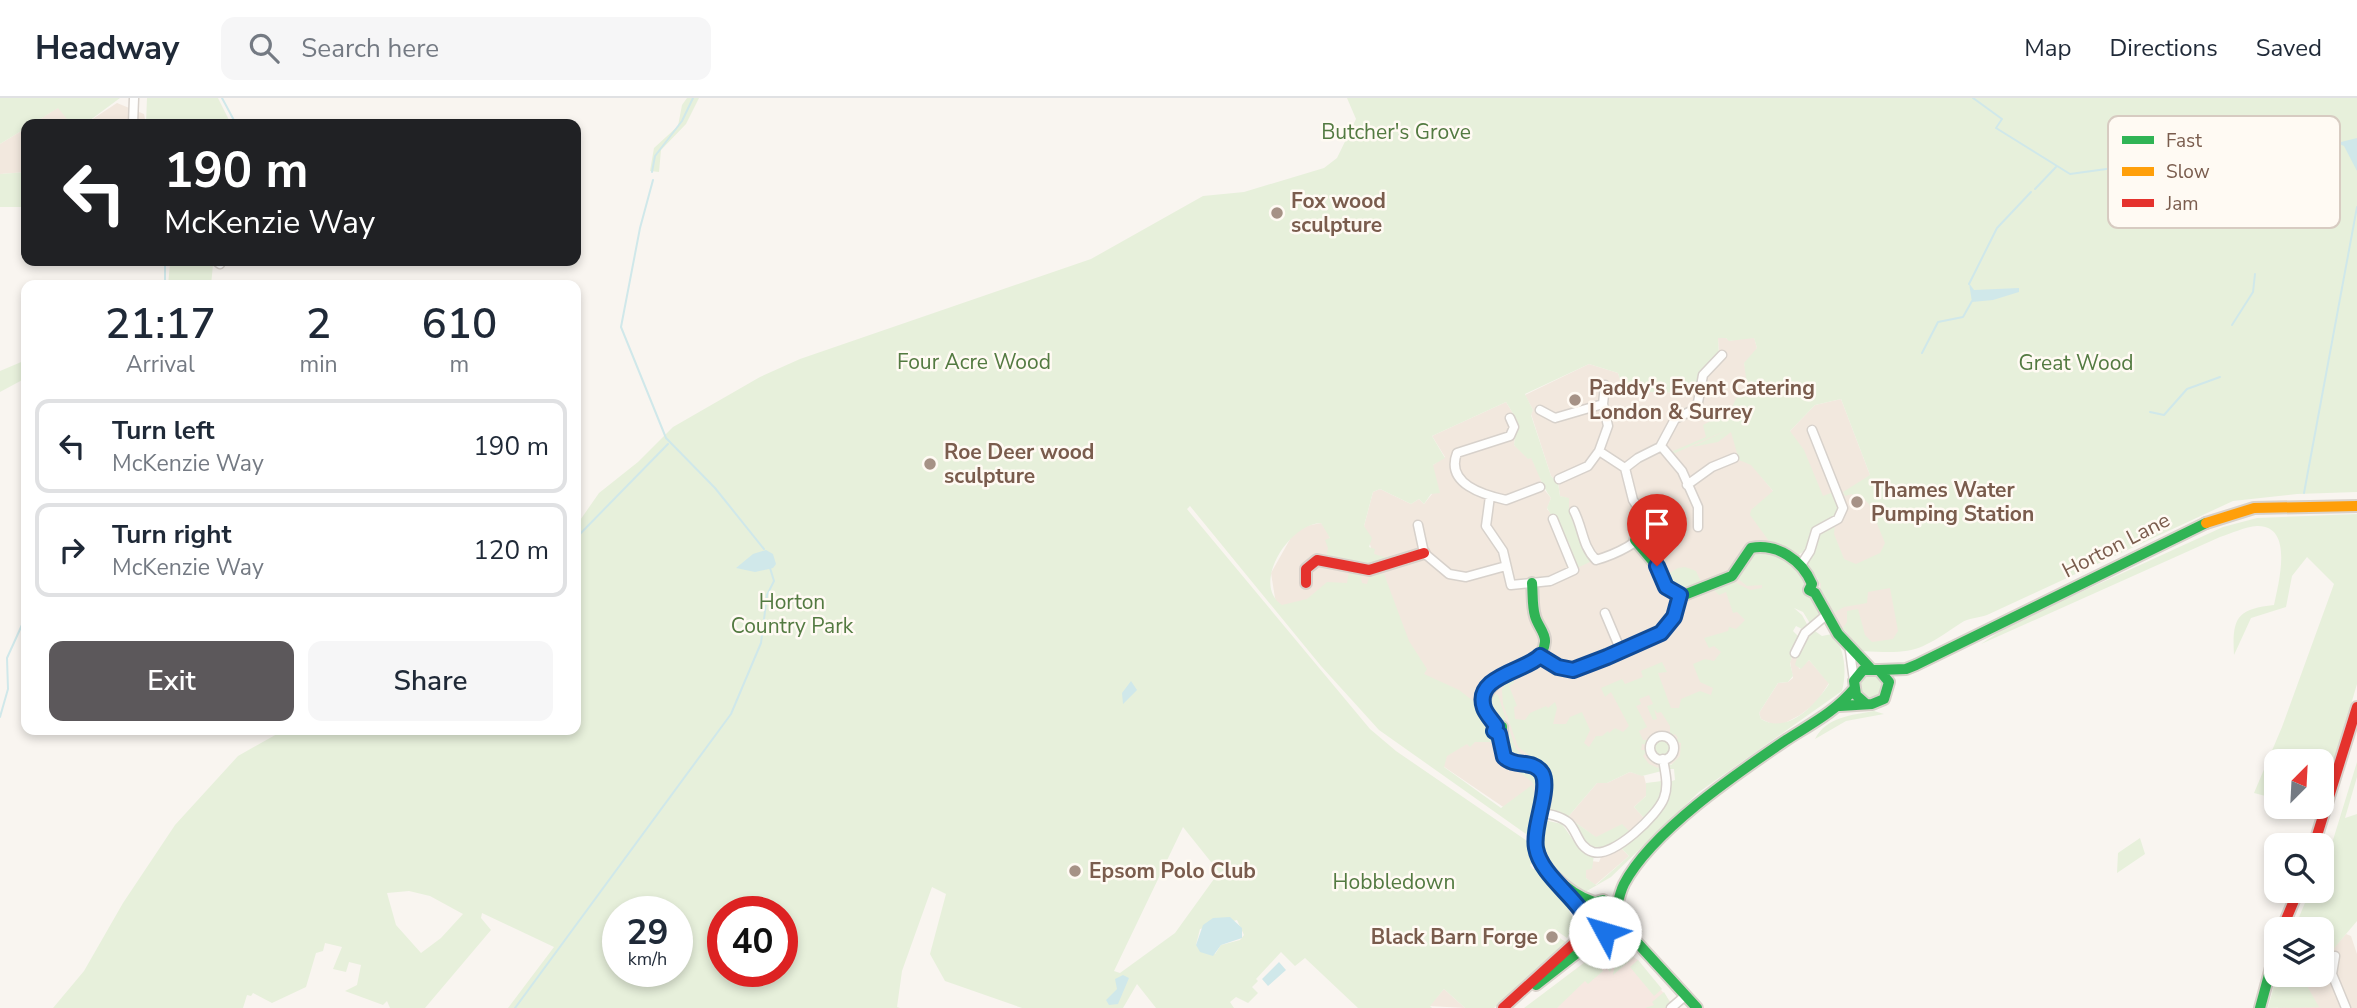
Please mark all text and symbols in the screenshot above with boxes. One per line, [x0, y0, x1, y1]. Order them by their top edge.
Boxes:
search box [221, 17, 711, 80]
text: Headway [35, 26, 179, 71]
icon: search [245, 29, 283, 67]
text: Search here [301, 31, 439, 66]
text: Map [2024, 32, 2071, 64]
text: Directions [2109, 32, 2218, 64]
text: Saved [2256, 32, 2322, 64]
legend [2108, 116, 2340, 228]
park label: Butcher's Grove [1321, 118, 1471, 146]
text: Fast [2166, 128, 2202, 154]
text: 190 m [164, 137, 308, 204]
icon: left [49, 147, 140, 238]
text: Slow [2166, 159, 2210, 185]
place label: Fox wood sculpture [1291, 187, 1386, 239]
text: Jam [2165, 191, 2199, 217]
text: McKenzie Way [164, 201, 375, 244]
marker: Fox wood sculpture [1269, 205, 1285, 221]
text: 21:17 [105, 296, 216, 353]
text: 2 [306, 296, 331, 353]
text: 610 [421, 296, 497, 353]
park label: Four Acre Wood [897, 348, 1051, 376]
text: Arrival [126, 349, 195, 380]
text: min [300, 349, 338, 380]
text: m [449, 349, 469, 380]
park label: Great Wood [2018, 349, 2134, 377]
place label: Paddy's Event Catering London & Surrey [1589, 374, 1815, 426]
marker: Paddy's Event Catering London & Surrey [1567, 392, 1583, 408]
text: Turn left [112, 413, 215, 448]
icon: left [53, 427, 91, 465]
text: 190 m [473, 429, 549, 464]
place label: Roe Deer wood sculpture [944, 438, 1094, 490]
text: McKenzie Way [112, 448, 264, 479]
marker: Roe Deer wood sculpture [922, 456, 938, 472]
place label: Thames Water Pumping Station [1871, 476, 2034, 528]
pin [1627, 494, 1687, 566]
marker: Thames Water Pumping Station [1849, 494, 1865, 510]
icon: arrive [1638, 505, 1676, 543]
street label: Horton Lane [2057, 506, 2175, 584]
text: Turn right [112, 517, 231, 552]
icon: right [53, 531, 91, 569]
text: 120 m [473, 533, 549, 568]
text: McKenzie Way [112, 552, 264, 583]
park label: Horton Country Park [731, 588, 854, 640]
button: Exit [49, 641, 294, 721]
button: Share [308, 641, 553, 721]
north arrow [2264, 749, 2334, 819]
map controls [2264, 749, 2334, 987]
button: search [2264, 833, 2334, 903]
place label: Epsom Polo Club [1089, 857, 1256, 885]
marker: Epsom Polo Club [1067, 863, 1083, 879]
park label: Hobbledown [1333, 868, 1455, 896]
position arrow [1568, 895, 1642, 969]
speed limit sign: 40 [707, 896, 798, 987]
text: 29 [626, 909, 669, 956]
button: layers [2264, 917, 2334, 987]
place label: Black Barn Forge [1371, 923, 1538, 951]
marker: Black Barn Forge [1544, 929, 1560, 945]
text: km/h [628, 947, 667, 971]

